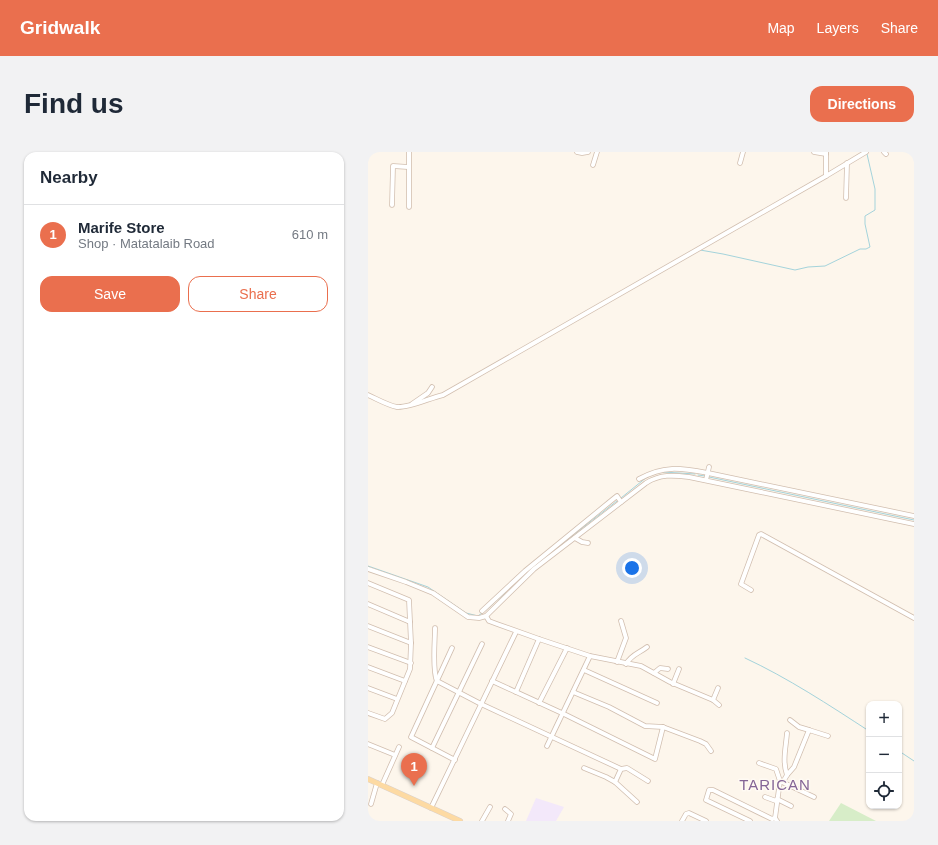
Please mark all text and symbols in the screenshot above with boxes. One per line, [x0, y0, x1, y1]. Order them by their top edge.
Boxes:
text: Gridwalk [20, 17, 100, 38]
text: Map [767, 20, 795, 36]
text: Layers [817, 20, 859, 36]
text: Share [881, 20, 918, 36]
button: Directions [810, 86, 914, 122]
text: Find us [24, 88, 124, 119]
text: Nearby [40, 168, 98, 187]
text: Marife Store [78, 219, 165, 236]
text: 1 [49, 227, 57, 242]
text: 610 m [292, 227, 328, 242]
text: Shop · Matatalaib Road [78, 236, 215, 251]
button: Save [40, 276, 180, 312]
button: Share [188, 276, 328, 312]
your location [622, 558, 642, 578]
map controls [866, 701, 902, 809]
button: + [866, 701, 902, 737]
button: − [866, 737, 902, 773]
pin: 1 [401, 753, 427, 786]
button: locate [866, 773, 902, 809]
district label: TARICAN [739, 776, 811, 793]

